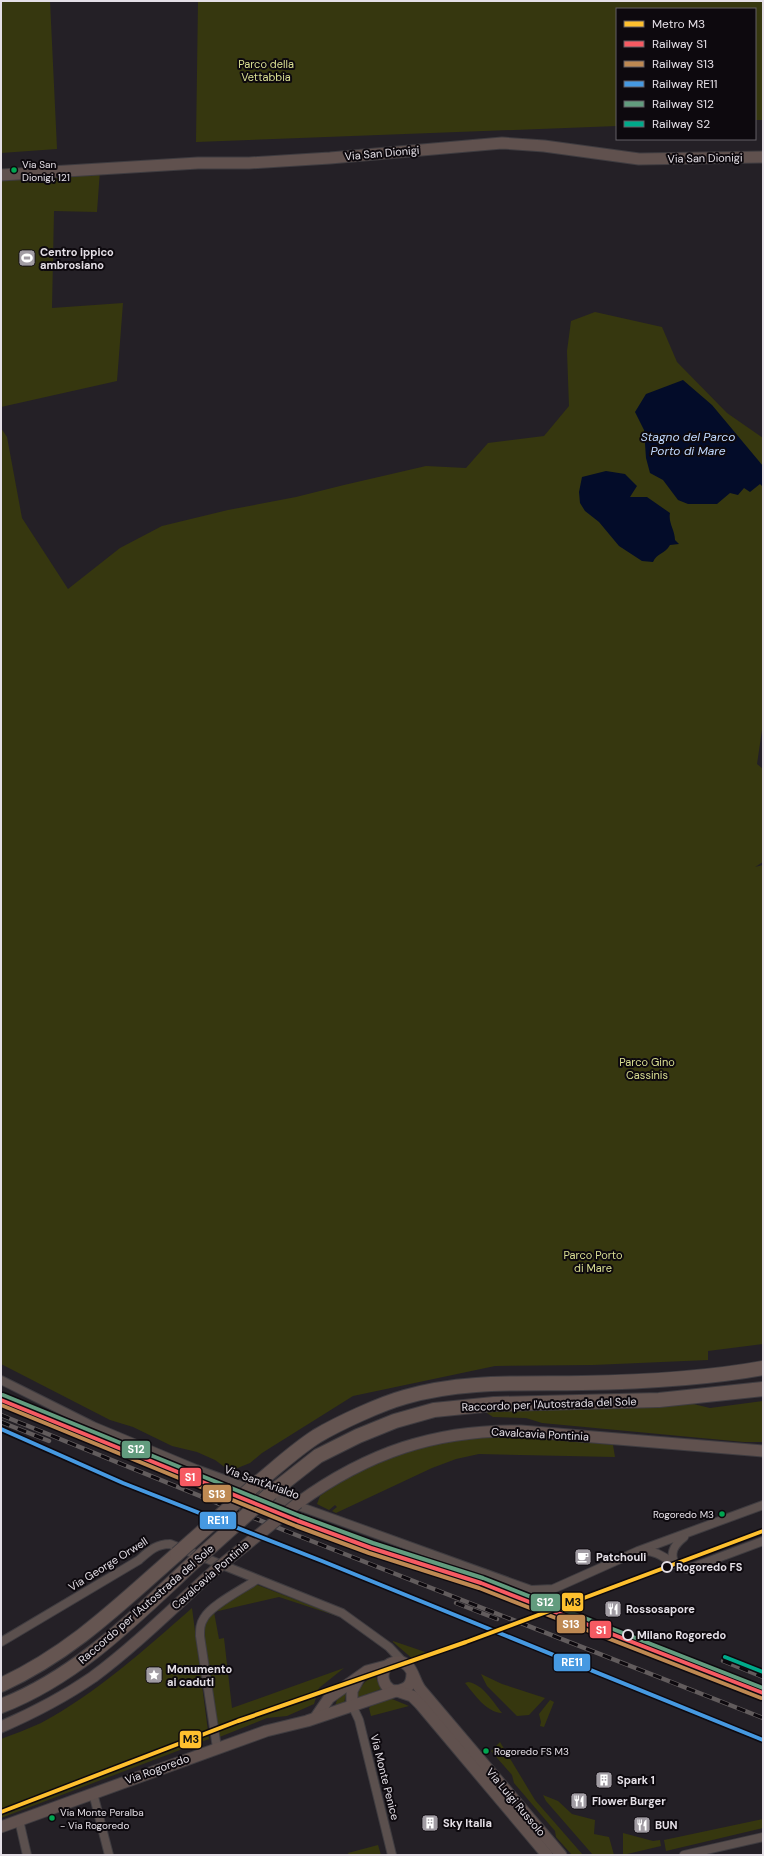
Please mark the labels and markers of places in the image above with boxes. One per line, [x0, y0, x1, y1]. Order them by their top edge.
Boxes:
place label: Via San Dionigi, 121 [22, 158, 70, 184]
marker: Via San Dionigi, 121 [9, 165, 19, 175]
place label: Centro ippico ambrosiano [40, 245, 114, 272]
sports icon: Centro ippico ambrosiano [17, 248, 37, 268]
place label: Rogoredo M3 [653, 1508, 714, 1521]
marker: Rogoredo M3 [717, 1509, 727, 1519]
cafe icon: Patchouli [573, 1547, 593, 1567]
place label: Patchouli [596, 1550, 646, 1564]
place label: Rogoredo FS [676, 1560, 743, 1574]
marker: Rogoredo FS [661, 1561, 673, 1573]
restaurant icon: Rossosapore [603, 1599, 623, 1619]
place label: Rossosapore [626, 1602, 695, 1616]
place label: Milano Rogoredo [637, 1628, 726, 1642]
marker: Milano Rogoredo [622, 1629, 634, 1641]
place label: Monumento ai caduti [167, 1662, 232, 1689]
place icon: Monumento ai caduti [144, 1665, 164, 1685]
place label: Rogoredo FS M3 [494, 1745, 569, 1758]
marker: Rogoredo FS M3 [481, 1746, 491, 1756]
building icon: Spark 1 [594, 1770, 614, 1790]
place label: Spark 1 [617, 1773, 655, 1787]
restaurant icon: Flower Burger [569, 1791, 589, 1811]
place label: Flower Burger [592, 1794, 666, 1808]
place label: Via Monte Peralba - Via Rogoredo [60, 1806, 144, 1832]
marker: Via Monte Peralba - Via Rogoredo [47, 1813, 57, 1823]
building icon: Sky Italia [420, 1813, 440, 1833]
restaurant icon: BUN [632, 1815, 652, 1835]
place label: Sky Italia [443, 1816, 492, 1830]
place label: BUN [655, 1818, 678, 1832]

